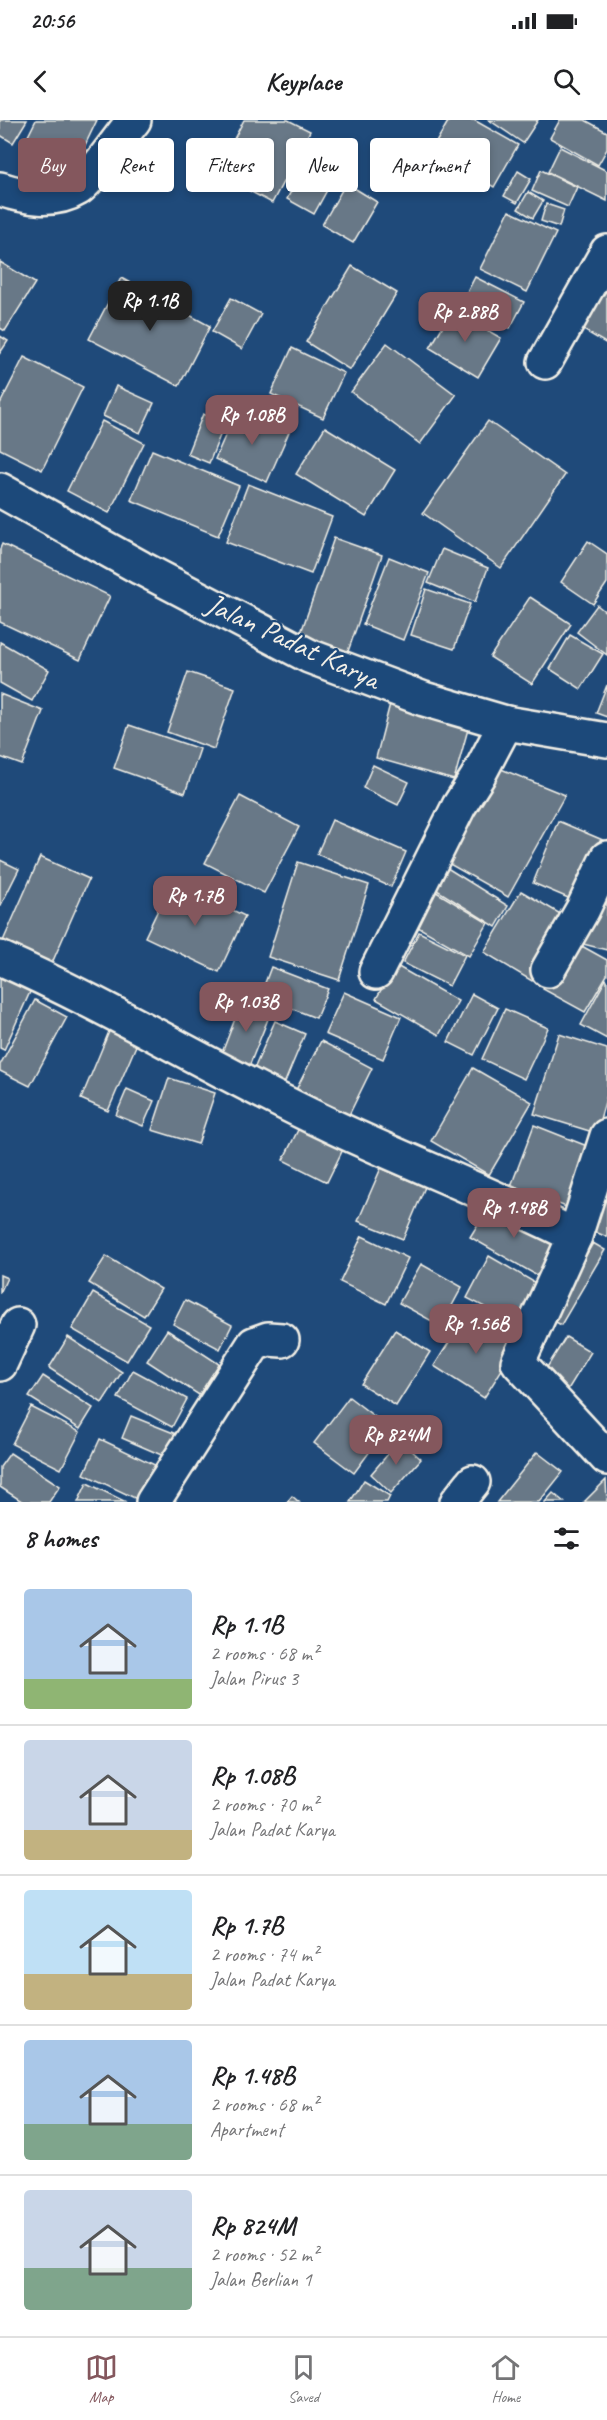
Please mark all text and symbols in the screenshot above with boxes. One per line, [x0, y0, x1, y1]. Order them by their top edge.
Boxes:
text: 20:56 [30, 7, 74, 35]
text: Keyplace [266, 64, 341, 98]
icon: back [24, 65, 57, 98]
icon: search [550, 65, 583, 98]
chip: Buy [18, 138, 86, 192]
chip: Rent [98, 138, 174, 192]
chip: Filters [186, 138, 274, 192]
chip: New [286, 138, 358, 192]
chip: Apartment [370, 138, 490, 192]
pin: Rp 1.1B [95, 281, 205, 332]
text: Rp 1.1B [122, 288, 178, 313]
pin: Rp 2.88B [403, 292, 527, 343]
text: Rp 2.88B [432, 299, 498, 324]
pin: Rp 1.08B [190, 395, 314, 446]
text: Rp 1.08B [219, 402, 285, 427]
street label: Jalan Padat Karya [198, 583, 388, 699]
pin: Rp 1.7B [140, 876, 250, 927]
text: Rp 1.7B [167, 883, 223, 908]
pin: Rp 1.03B [184, 982, 308, 1033]
text: Rp 1.03B [213, 989, 279, 1014]
pin: Rp 1.48B [452, 1188, 576, 1239]
text: Rp 1.48B [481, 1195, 547, 1220]
pin: Rp 1.56B [414, 1304, 538, 1355]
text: Rp 1.56B [443, 1311, 509, 1336]
pin: Rp 824M [341, 1415, 451, 1466]
text: Rp 824M [363, 1422, 429, 1447]
text: 8 homes [24, 1522, 97, 1555]
icon: filters [550, 1522, 583, 1555]
text: Rp 1.1B [210, 1608, 283, 1641]
icon: home [72, 1613, 144, 1685]
text: 2 rooms · 68 m² [210, 1641, 318, 1666]
text: Jalan Pirus 3 [210, 1666, 298, 1691]
text: Rp 1.08B [210, 1759, 295, 1792]
icon: home [72, 1764, 144, 1836]
text: 2 rooms · 70 m² [210, 1792, 318, 1817]
text: Jalan Padat Karya [210, 1817, 335, 1842]
text: Rp 1.7B [210, 1909, 283, 1942]
icon: home [72, 1914, 144, 1986]
text: 2 rooms · 74 m² [210, 1942, 318, 1967]
text: Jalan Padat Karya [210, 1967, 335, 1992]
text: Rp 1.48B [210, 2059, 295, 2092]
icon: home [72, 2064, 144, 2136]
text: 2 rooms · 68 m² [210, 2092, 318, 2117]
text: Apartment [210, 2117, 283, 2142]
text: Rp 824M [210, 2209, 295, 2242]
icon: home [72, 2214, 144, 2286]
text: 2 rooms · 52 m² [210, 2242, 318, 2267]
text: Jalan Berlian 1 [210, 2267, 312, 2292]
tab: Map [85, 2351, 118, 2407]
tab: Saved [287, 2351, 320, 2407]
tab: Home [489, 2351, 522, 2407]

